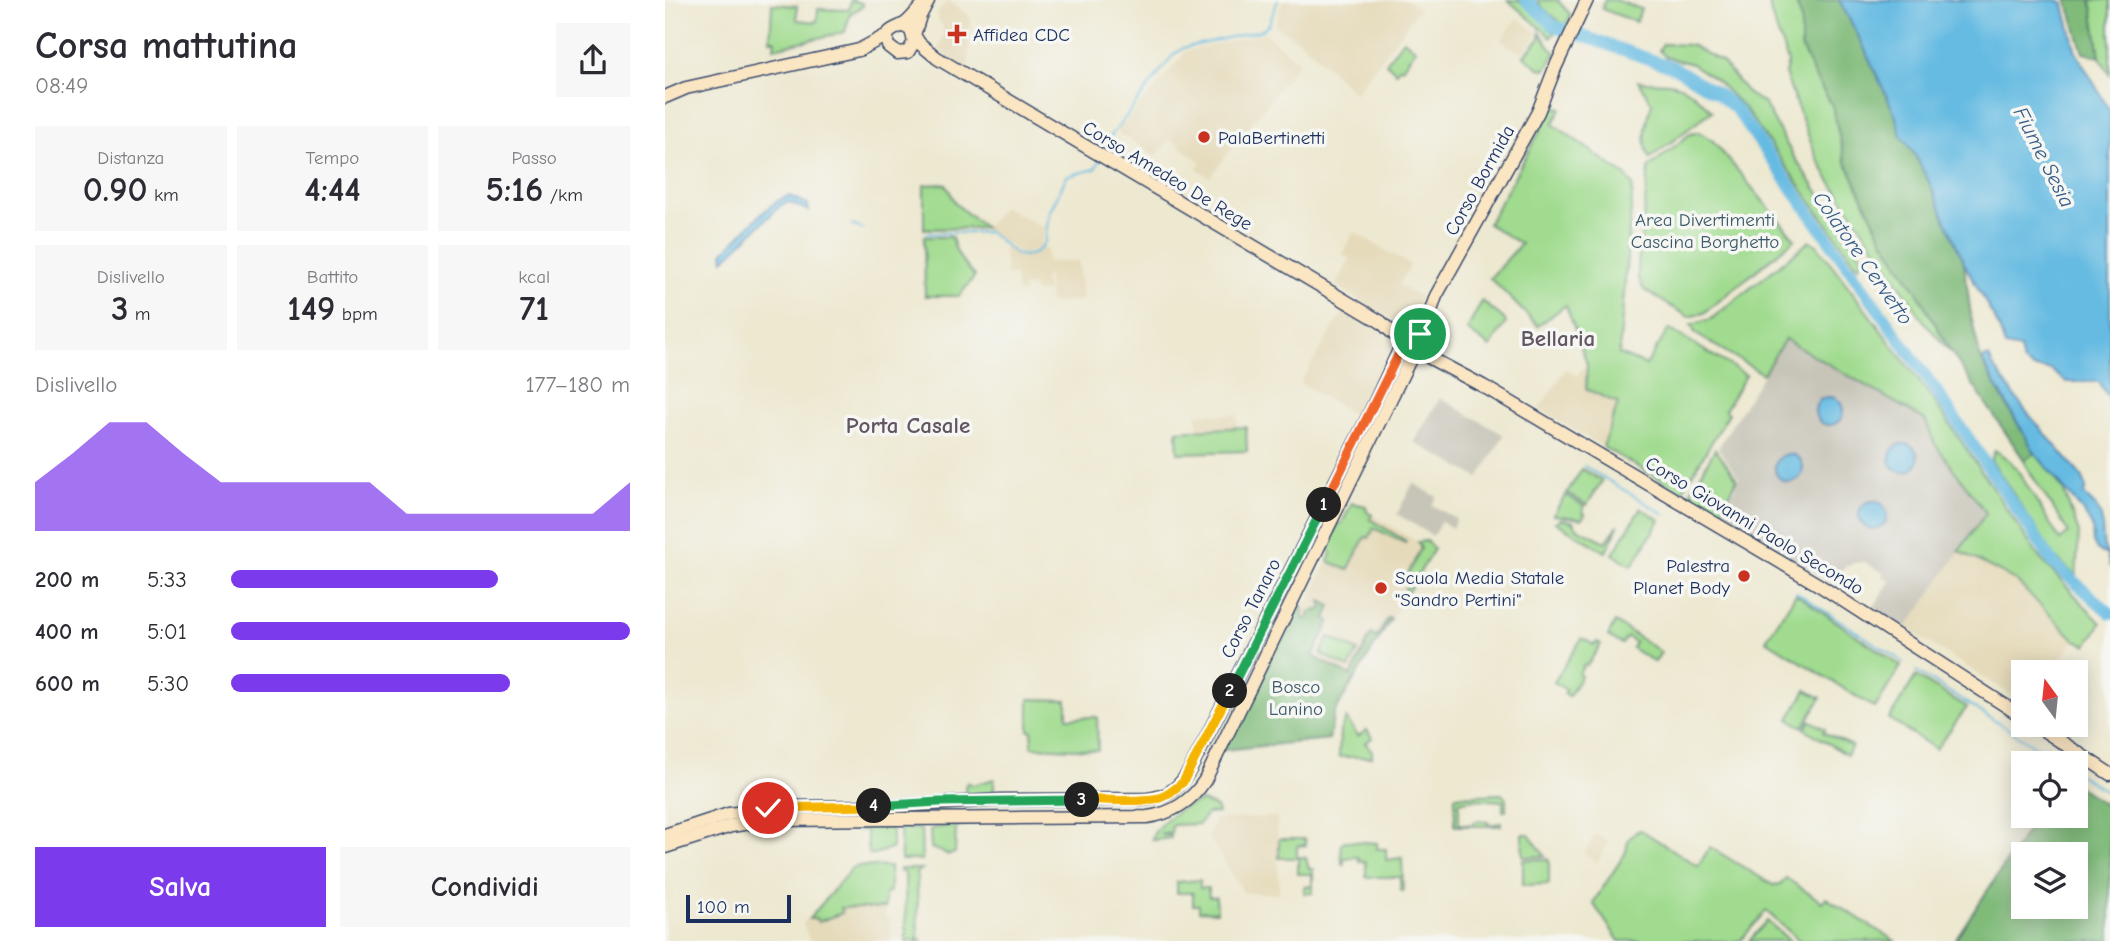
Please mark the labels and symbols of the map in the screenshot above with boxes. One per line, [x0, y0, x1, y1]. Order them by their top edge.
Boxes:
marker: Affidea CDC [947, 24, 967, 44]
place label: Affidea CDC [973, 24, 1070, 46]
water label: Fiume Sesia [2009, 103, 2080, 211]
street label: Corso Amedeo De Rege [1079, 117, 1256, 235]
street label: Corso Bormida [1440, 121, 1519, 240]
place label: PalaBertinetti [1218, 127, 1325, 149]
marker: PalaBertinetti [1196, 129, 1212, 145]
water label: Colatore Cervetto [1808, 187, 1918, 329]
park label: Area Divertimenti Cascina Borghetto [1631, 209, 1779, 253]
pin [1390, 304, 1450, 364]
district label: Bellaria [1521, 325, 1595, 352]
district label: Porta Casale [846, 412, 970, 439]
street label: Corso Giovanni Paolo Secondo [1641, 452, 1867, 600]
pin: 1 [1307, 488, 1341, 522]
street label: Corso Tanaro [1216, 555, 1285, 662]
place label: Palestra Planet Body [1633, 555, 1730, 599]
place label: Scuola Media Statale "Sandro Pertini" [1395, 567, 1564, 611]
marker: Palestra Planet Body [1736, 568, 1752, 584]
marker: Scuola Media Statale "Sandro Pertini" [1373, 580, 1389, 596]
north arrow [2011, 660, 2088, 737]
pin: 2 [1213, 674, 1247, 708]
park label: Bosco Lanino [1269, 676, 1323, 720]
pin [738, 778, 798, 838]
pin: 3 [1065, 782, 1099, 818]
pin: 4 [857, 788, 892, 824]
scale bar [686, 892, 791, 924]

